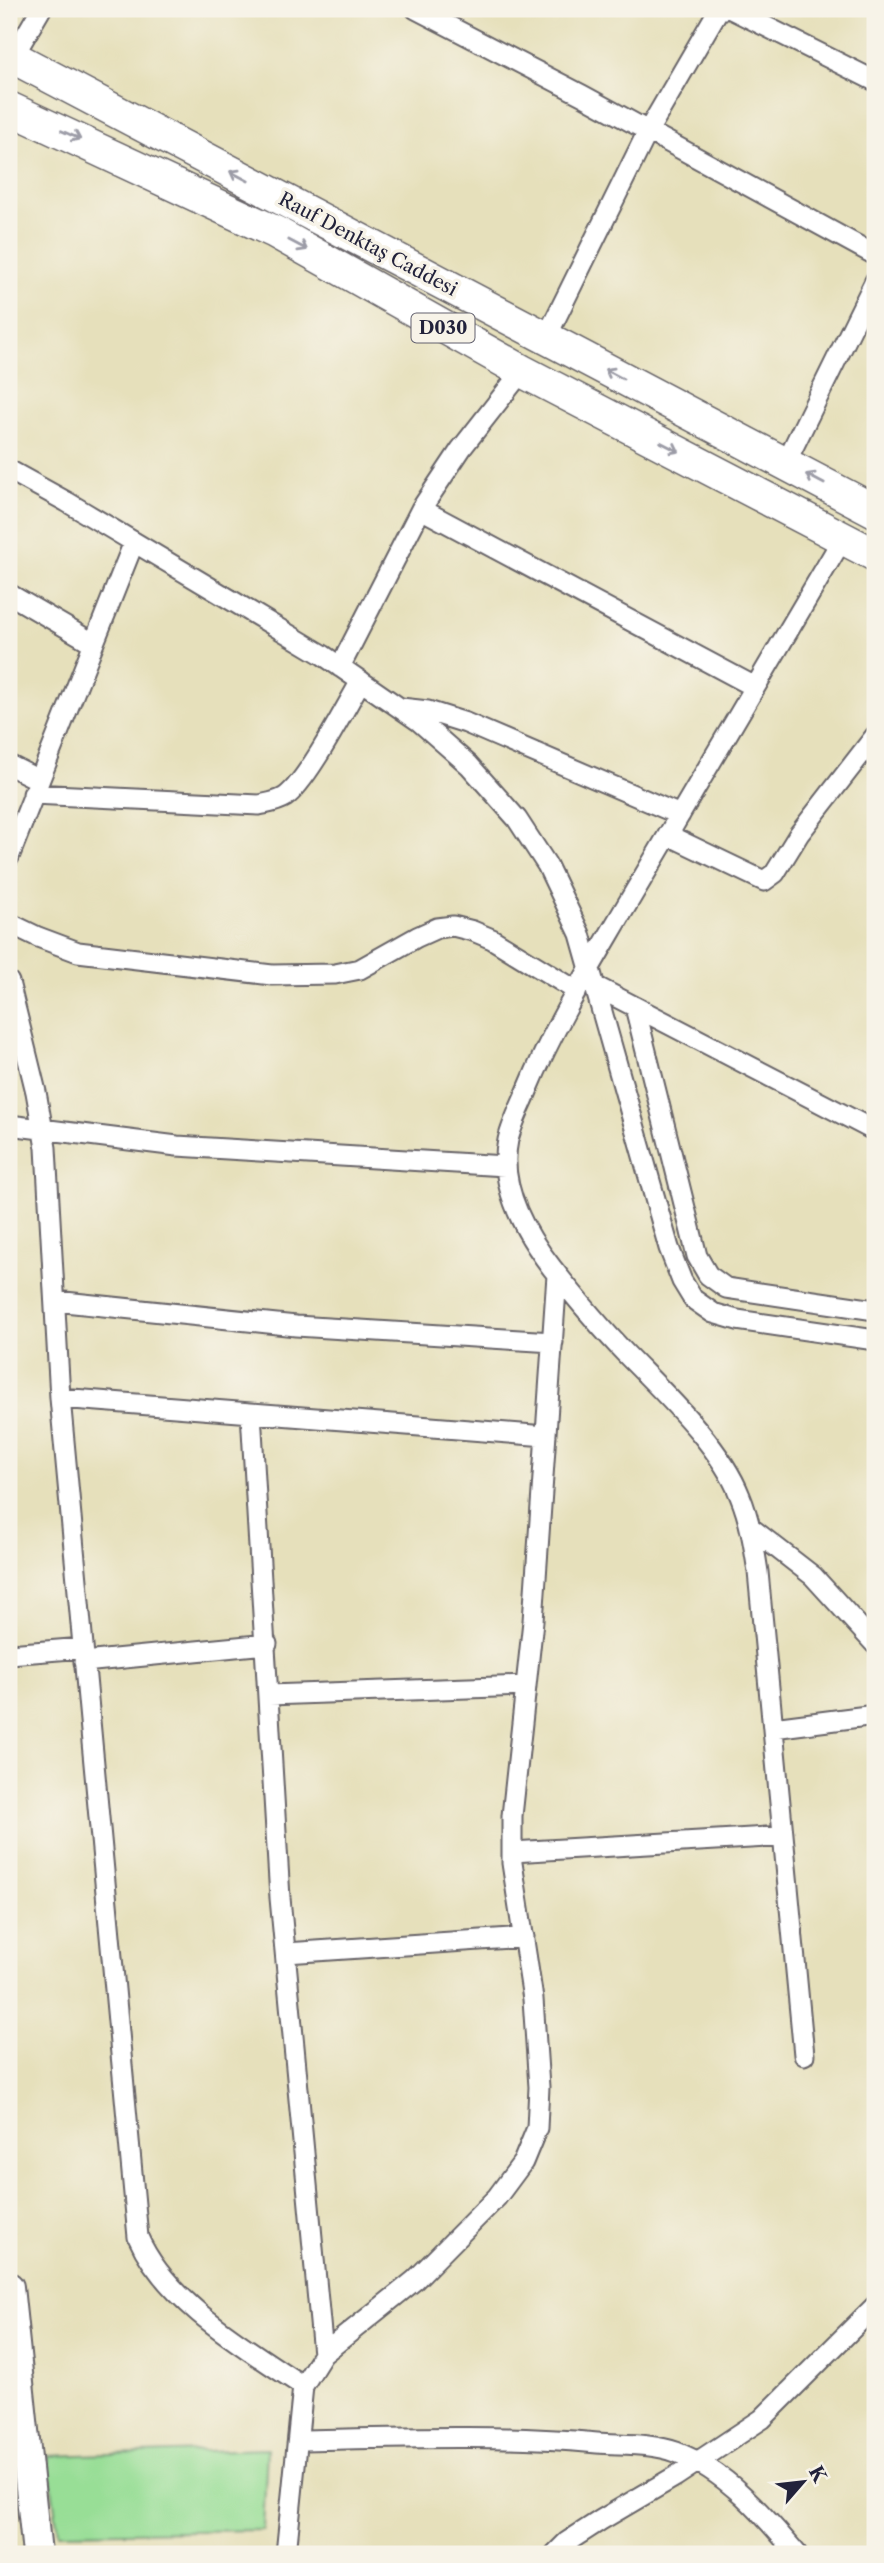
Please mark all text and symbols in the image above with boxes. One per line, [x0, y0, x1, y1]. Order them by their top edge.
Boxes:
one-way arrow [60, 129, 81, 142]
one-way arrow [229, 169, 250, 183]
street label: Rauf Denktaş Caddesi [275, 187, 461, 301]
one-way arrow [287, 238, 308, 252]
road number: D030 [412, 314, 474, 342]
one-way arrow [604, 366, 624, 380]
one-way arrow [659, 441, 680, 454]
one-way arrow [805, 472, 826, 486]
north arrow [768, 2448, 838, 2518]
text: K [804, 2462, 832, 2487]

